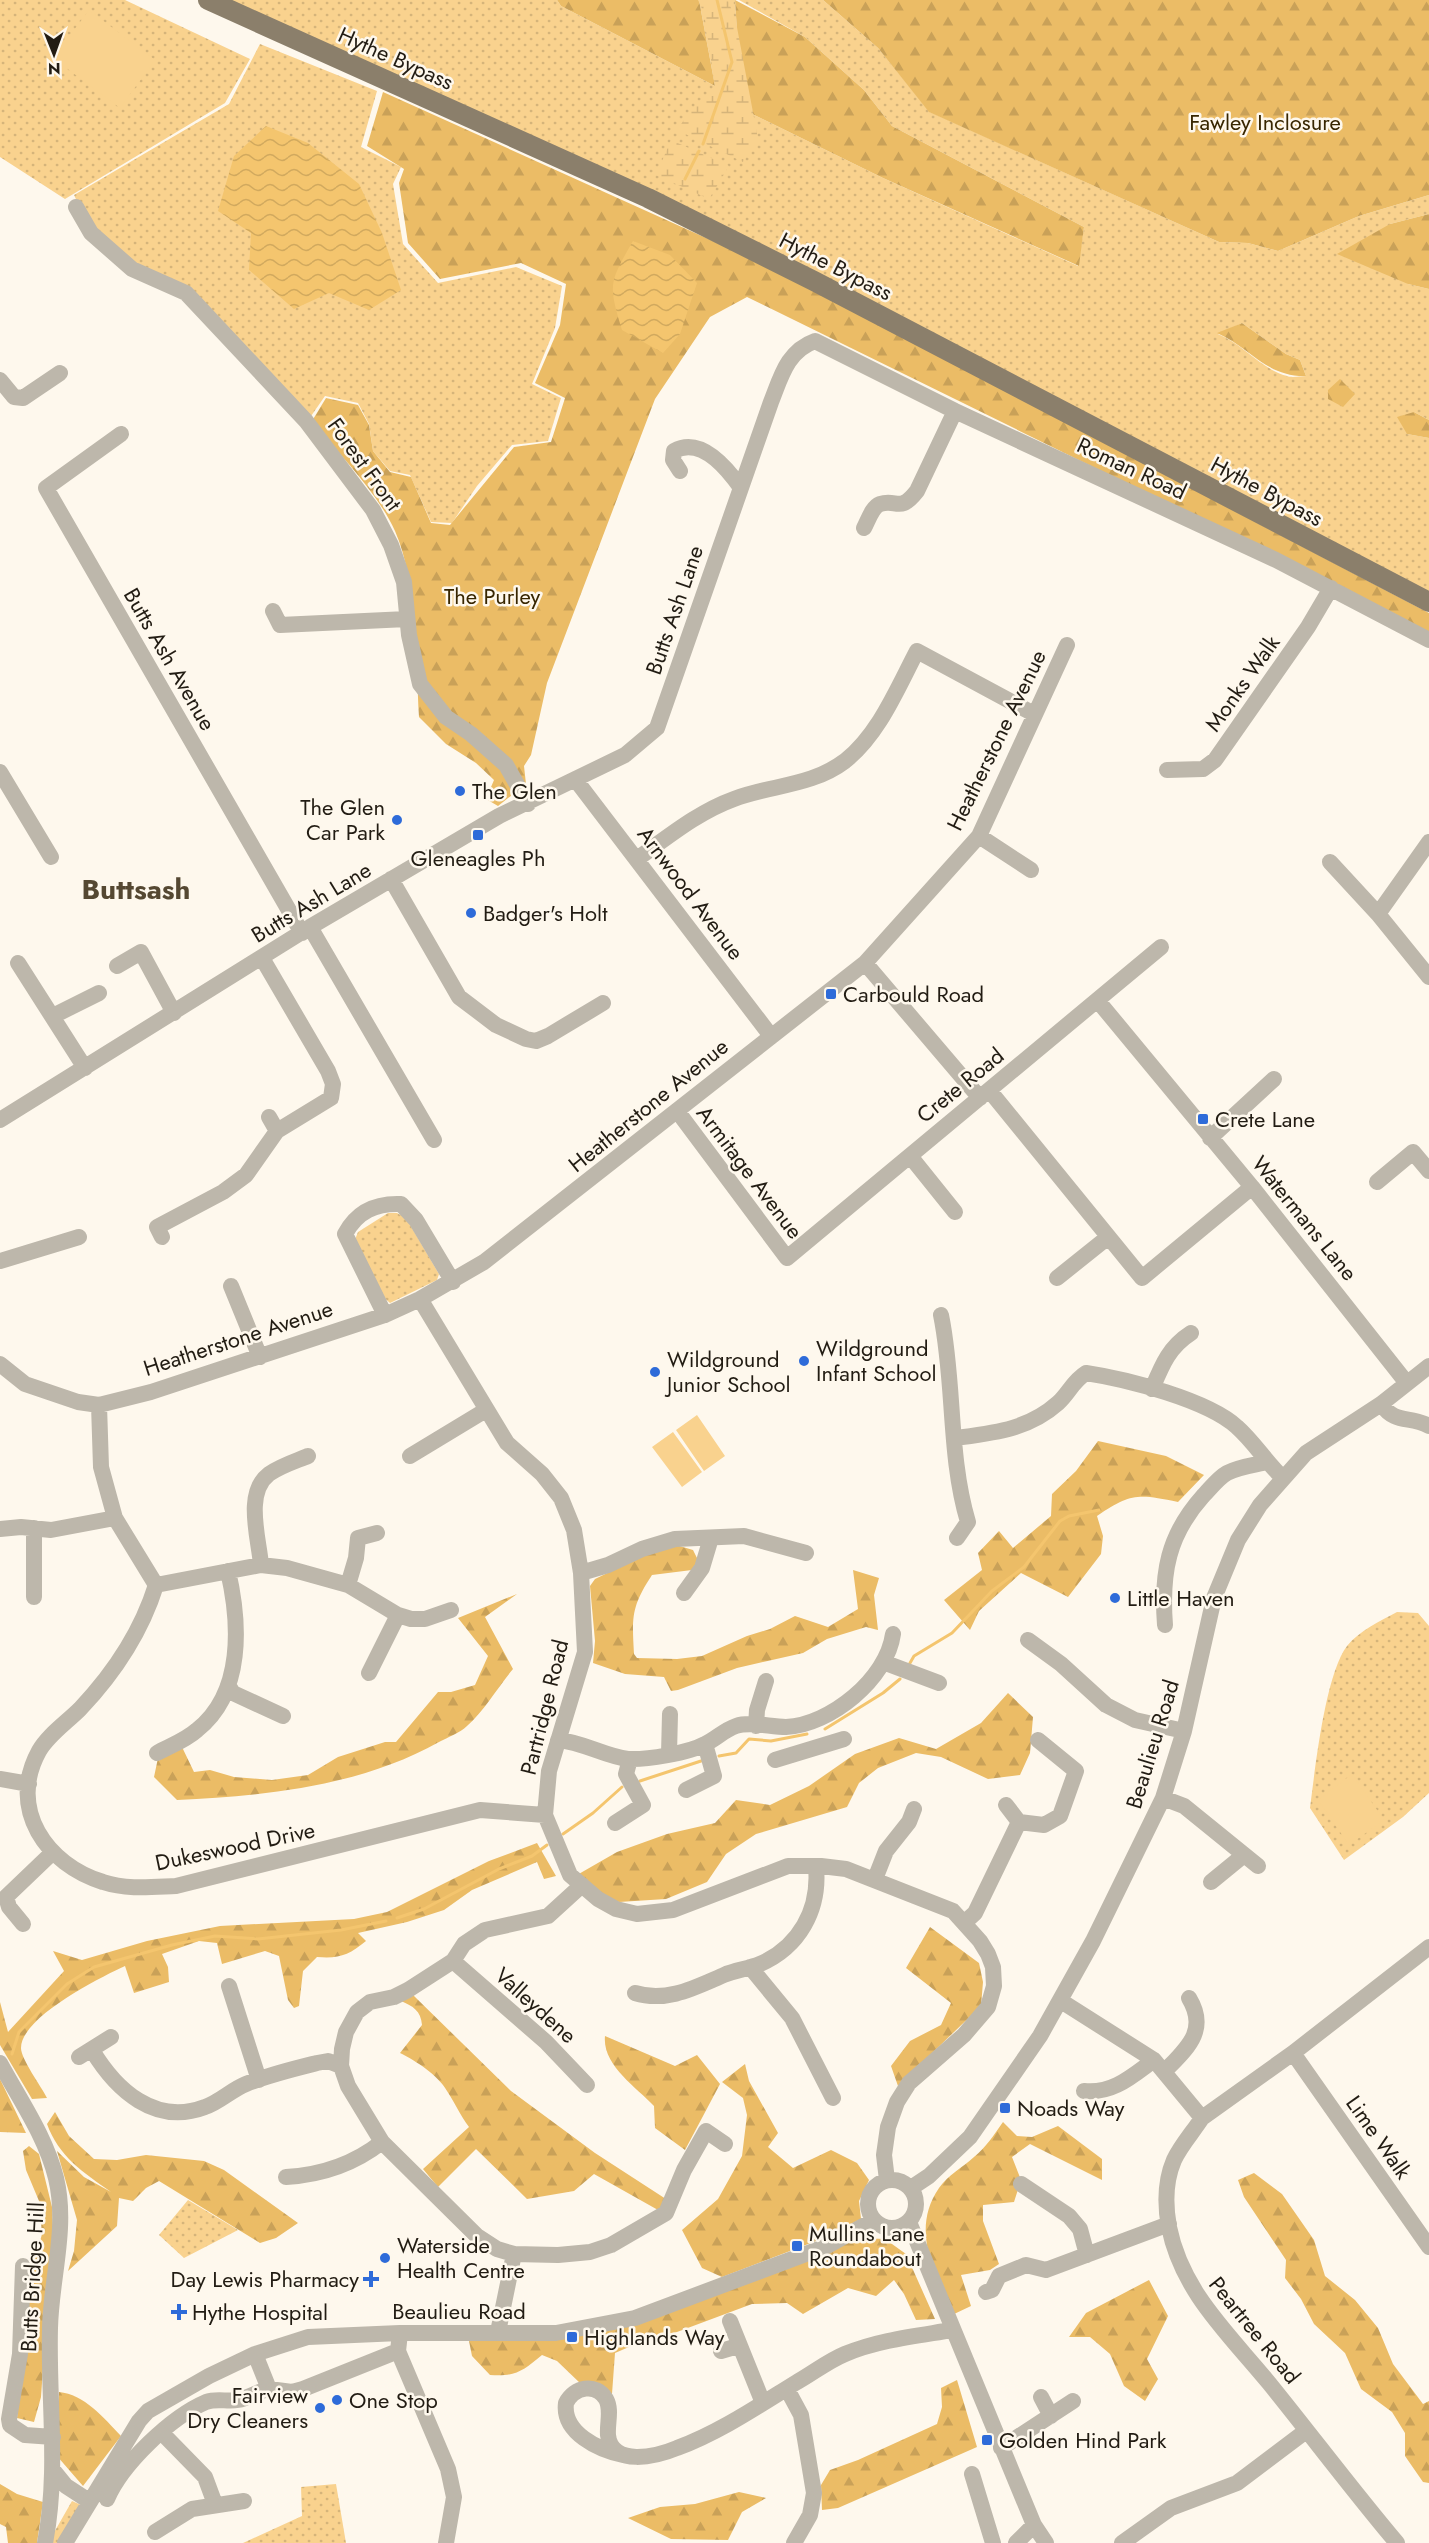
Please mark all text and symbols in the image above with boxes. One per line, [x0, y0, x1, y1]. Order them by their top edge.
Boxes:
street label: Hythe Bypass [333, 18, 459, 98]
north arrow [24, 24, 84, 84]
text: N [48, 57, 61, 80]
park label: Fawley Inclosure [1189, 106, 1341, 138]
street label: Hythe Bypass [774, 224, 898, 308]
street label: Forest Front [320, 411, 410, 518]
street label: Roman Road [1072, 429, 1192, 507]
street label: Hythe Bypass [1205, 448, 1329, 534]
street label: Butts Ash Lane [637, 541, 711, 679]
park label: The Purley [444, 580, 540, 612]
street label: Butts Ash Avenue [116, 582, 224, 736]
street label: Monks Walk [1197, 628, 1287, 738]
street label: Heatherstone Avenue [938, 644, 1054, 836]
place label: The Glen [472, 775, 557, 807]
marker: The Glen [453, 784, 467, 798]
place label: The Glen Car Park [300, 791, 385, 848]
marker: The Glen Car Park [390, 813, 404, 827]
street label: Arnwood Avenue [630, 820, 752, 966]
marker: Gleneagles Ph [471, 828, 485, 842]
place label: Gleneagles Ph [411, 842, 545, 874]
street label: Butts Ash Lane [245, 854, 377, 950]
district label: Buttsash [81, 869, 191, 910]
place label: Badger's Holt [483, 897, 608, 929]
marker: Badger's Holt [464, 906, 478, 920]
place label: Carbould Road [843, 978, 984, 1010]
marker: Carbould Road [824, 987, 838, 1001]
street label: Heatherstone Avenue [561, 1030, 735, 1180]
street label: Crete Road [909, 1040, 1011, 1130]
street label: Armitage Avenue [689, 1099, 811, 1245]
place label: Crete Lane [1215, 1103, 1315, 1135]
marker: Crete Lane [1196, 1112, 1210, 1126]
street label: Watermans Lane [1245, 1149, 1365, 1287]
street label: Heatherstone Avenue [139, 1292, 337, 1384]
place label: Wildground Infant School [816, 1332, 936, 1389]
place label: Wildground Junior School [664, 1343, 790, 1400]
marker: Wildground Infant School [797, 1354, 811, 1368]
marker: Wildground Junior School [648, 1365, 662, 1379]
place label: Little Haven [1127, 1582, 1235, 1614]
marker: Little Haven [1108, 1591, 1122, 1605]
street label: Partridge Road [512, 1636, 576, 1778]
street label: Beaulieu Road [1117, 1676, 1187, 1812]
street label: Dukeswood Drive [152, 1813, 318, 1879]
street label: Valleydene [488, 1960, 584, 2050]
street label: Lime Walk [1338, 2089, 1420, 2186]
place label: Noads Way [1017, 2092, 1125, 2124]
marker: Noads Way [998, 2101, 1012, 2115]
street label: Butts Bridge Hill [12, 2201, 52, 2353]
place label: Mullins Lane Roundabout [809, 2217, 925, 2274]
place label: Waterside Health Centre [397, 2229, 525, 2286]
marker: Mullins Lane Roundabout [790, 2239, 804, 2253]
marker: Waterside Health Centre [378, 2251, 392, 2265]
place label: Day Lewis Pharmacy [171, 2263, 359, 2295]
street label: Peartree Road [1202, 2269, 1308, 2391]
marker: Day Lewis Pharmacy [364, 2272, 378, 2286]
street label: Beaulieu Road [392, 2295, 526, 2327]
place label: Hythe Hospital [192, 2296, 328, 2328]
marker: Hythe Hospital [170, 2303, 188, 2321]
place label: Highlands Way [584, 2321, 725, 2353]
marker: Highlands Way [565, 2330, 579, 2344]
place label: Fairview Dry Cleaners [187, 2379, 308, 2436]
place label: One Stop [349, 2384, 438, 2416]
marker: One Stop [330, 2393, 344, 2407]
marker: Fairview Dry Cleaners [313, 2401, 327, 2415]
place label: Golden Hind Park [999, 2424, 1167, 2456]
marker: Golden Hind Park [980, 2433, 994, 2447]

